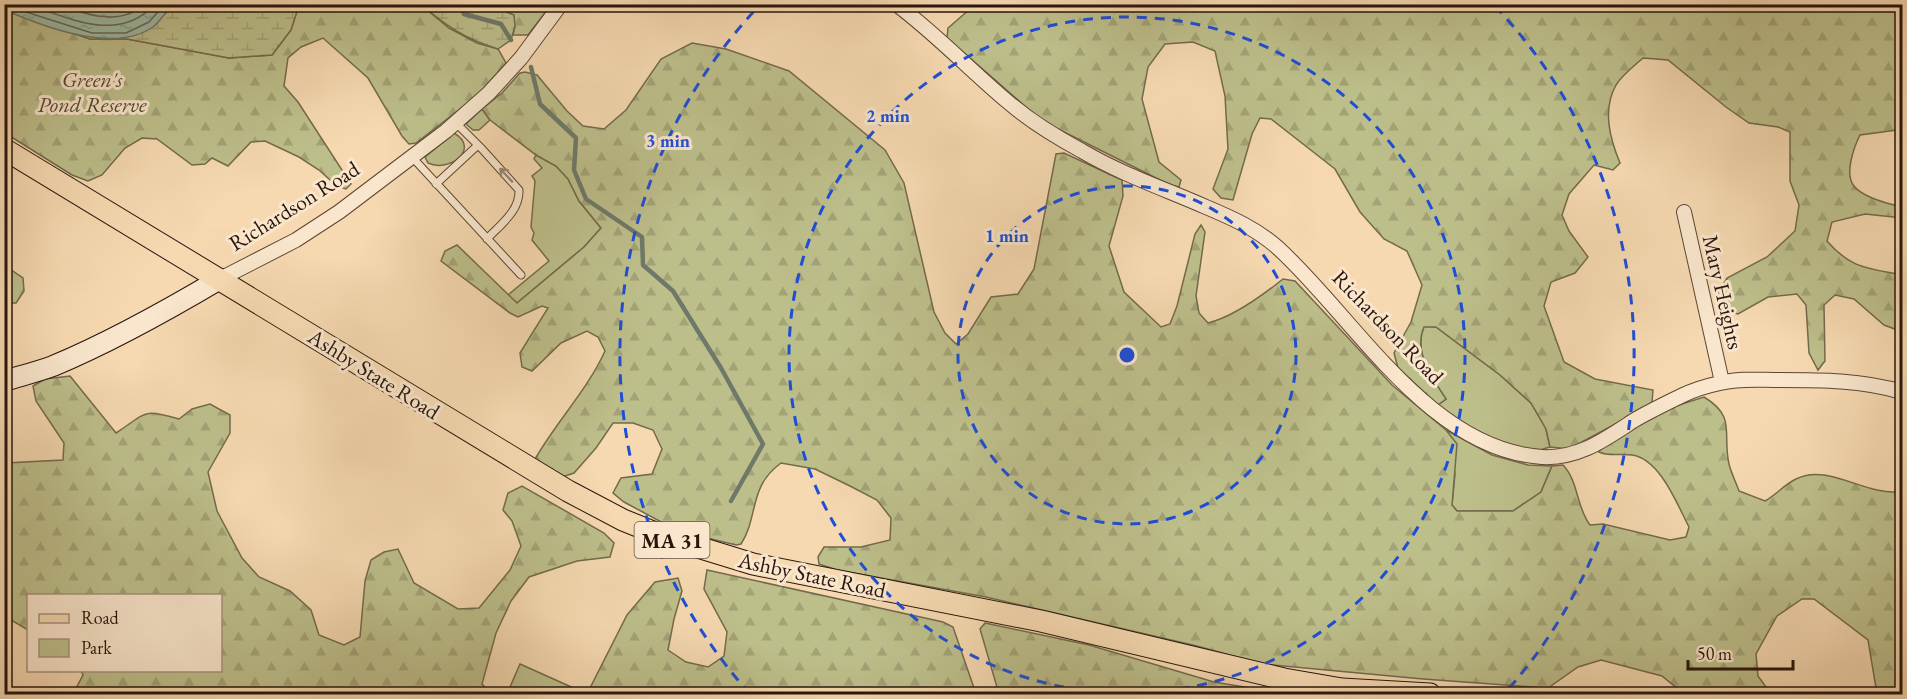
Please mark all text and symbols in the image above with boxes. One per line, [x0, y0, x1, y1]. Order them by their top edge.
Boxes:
park label: Green's Pond Reserve [37, 65, 147, 119]
text: 2 min [866, 104, 910, 127]
text: 3 min [646, 129, 690, 152]
street label: Richardson Road [223, 154, 365, 258]
one-way arrow [499, 168, 514, 183]
text: 1 min [985, 224, 1029, 247]
street label: Mary Heights [1696, 232, 1750, 352]
street label: Richardson Road [1326, 263, 1451, 391]
street label: Ashby State Road [302, 321, 446, 427]
centre of rings [1117, 345, 1137, 365]
road number: MA 31 [634, 522, 710, 558]
street label: Ashby State Road [734, 545, 889, 605]
legend [27, 594, 222, 672]
text: Road [81, 606, 120, 629]
scale bar [1688, 633, 1793, 671]
text: Park [81, 636, 112, 659]
text: 50 m [1697, 642, 1732, 665]

